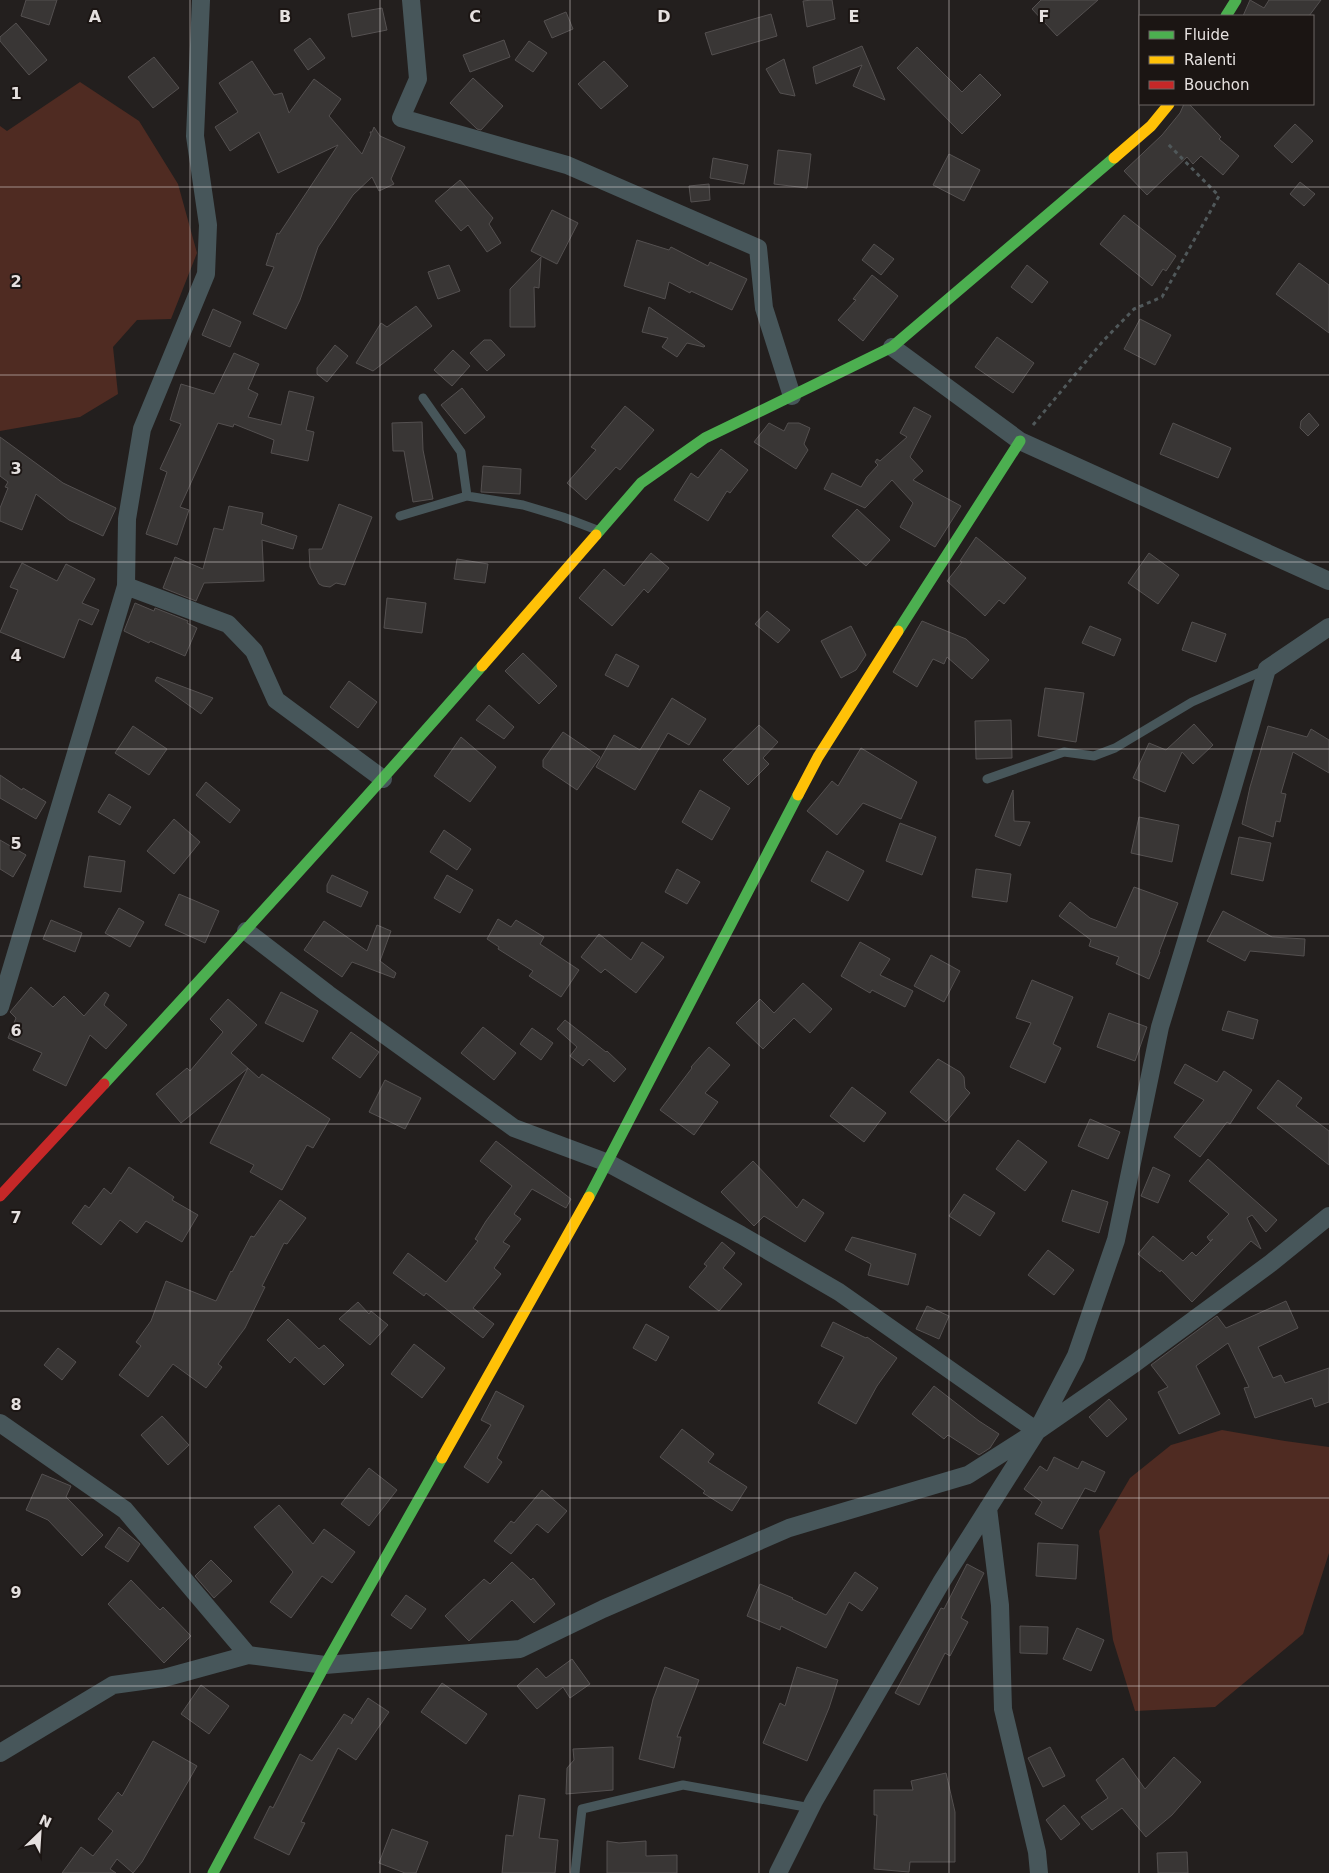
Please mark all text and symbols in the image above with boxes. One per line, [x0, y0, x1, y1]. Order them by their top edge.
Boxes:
text: A [89, 7, 102, 26]
text: B [279, 7, 291, 26]
text: C [469, 7, 481, 26]
text: D [657, 7, 671, 26]
text: E [849, 7, 859, 26]
text: F [1039, 7, 1049, 26]
legend [1139, 15, 1314, 105]
text: Fluide [1184, 26, 1229, 44]
text: Ralenti [1184, 51, 1236, 69]
text: Bouchon [1184, 76, 1249, 94]
text: 1 [10, 84, 22, 103]
text: 2 [10, 272, 22, 291]
text: 3 [10, 459, 22, 478]
text: 4 [10, 646, 22, 665]
text: 5 [10, 834, 22, 853]
text: 6 [10, 1021, 22, 1040]
text: 7 [10, 1208, 22, 1227]
text: 8 [10, 1395, 22, 1414]
text: 9 [10, 1583, 22, 1602]
north arrow [15, 1808, 65, 1858]
text: N [37, 1811, 54, 1831]

